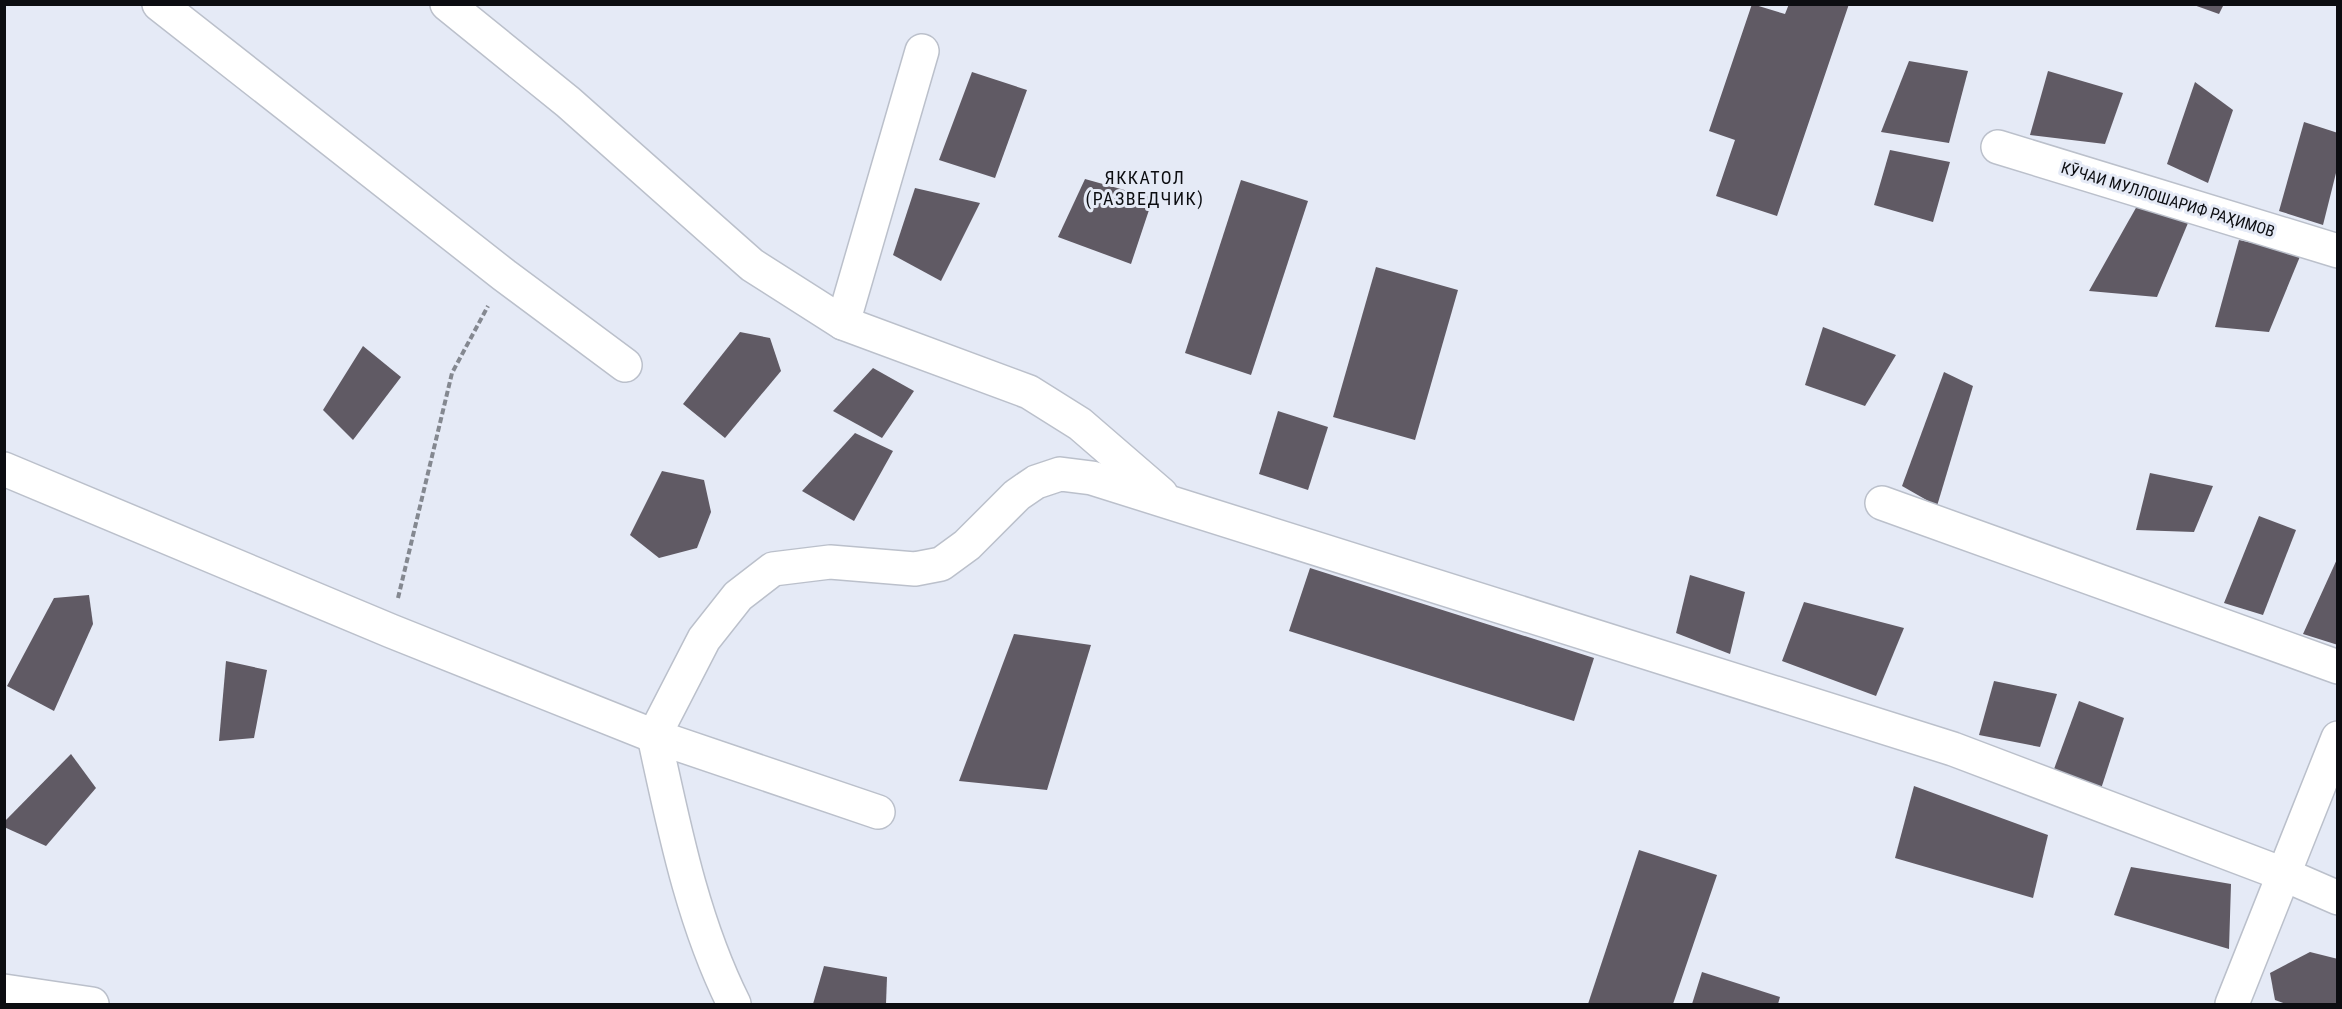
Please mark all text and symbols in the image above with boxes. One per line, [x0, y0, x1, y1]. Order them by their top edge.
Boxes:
street label: КӮЧАИ МУЛЛОШАРИФ РАҲИМОВ [2059, 158, 2277, 241]
district label: ЯККАТОЛ (РАЗВЕДЧИК) [1086, 167, 1204, 210]

